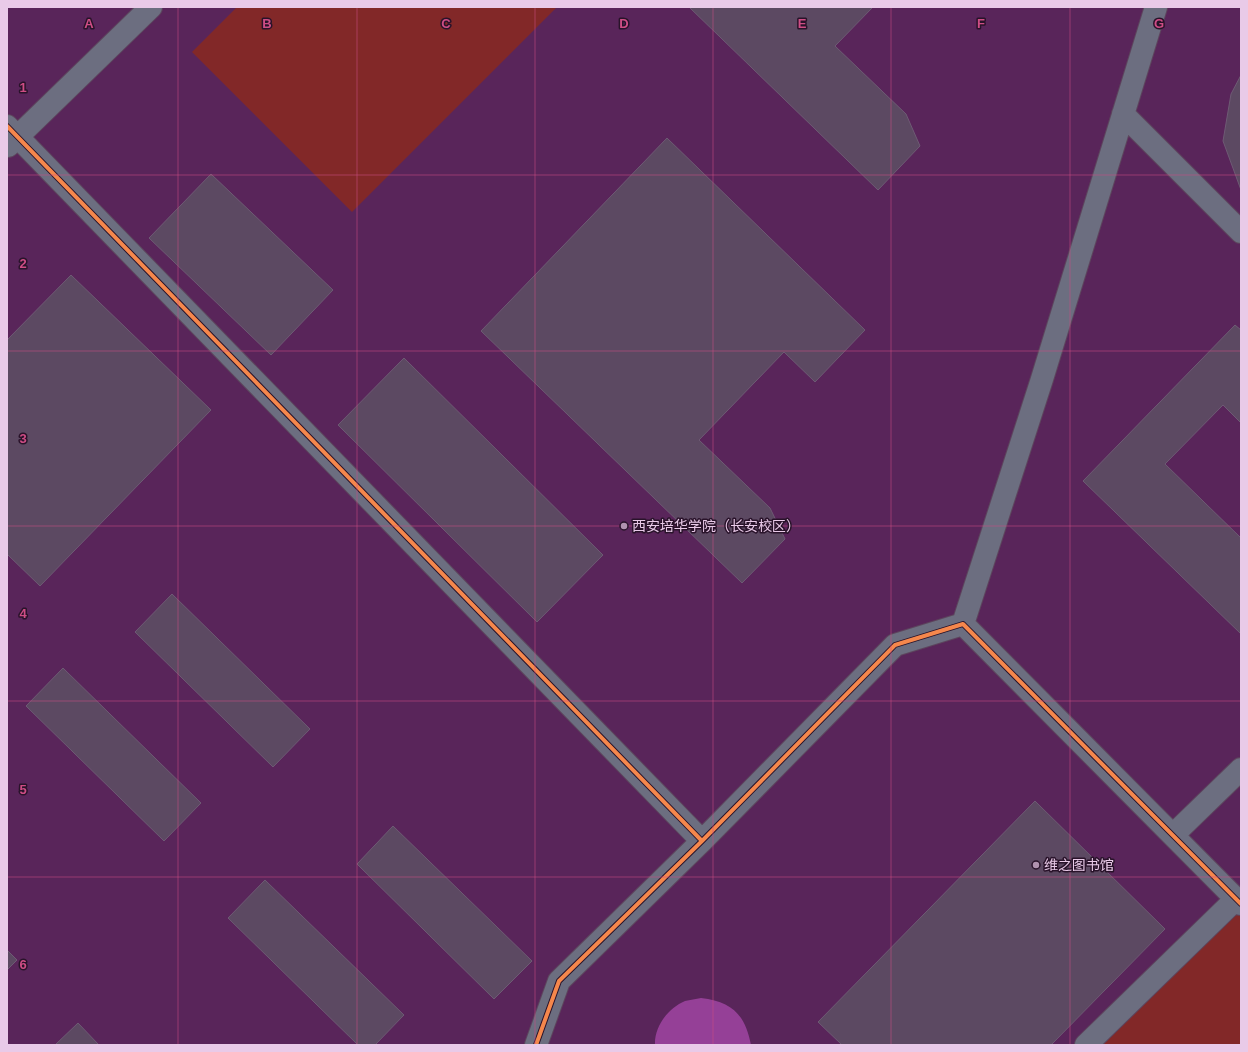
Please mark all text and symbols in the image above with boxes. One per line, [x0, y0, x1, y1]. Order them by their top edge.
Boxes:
text: A [84, 16, 94, 31]
text: B [262, 16, 272, 31]
text: C [441, 16, 451, 31]
text: D [619, 16, 629, 31]
text: E [798, 16, 807, 31]
text: F [977, 16, 985, 31]
text: G [1154, 16, 1164, 31]
text: 1 [19, 80, 27, 95]
text: 2 [19, 256, 27, 271]
text: 3 [19, 431, 27, 446]
place label: 西安培华学院（长安校区） [632, 518, 800, 534]
marker: 西安培华学院（长安校区） [619, 521, 629, 531]
text: 4 [19, 606, 27, 621]
text: 5 [19, 782, 27, 797]
place label: 维之图书馆 [1044, 857, 1114, 873]
marker: 维之图书馆 [1031, 860, 1041, 870]
text: 6 [19, 957, 27, 972]

